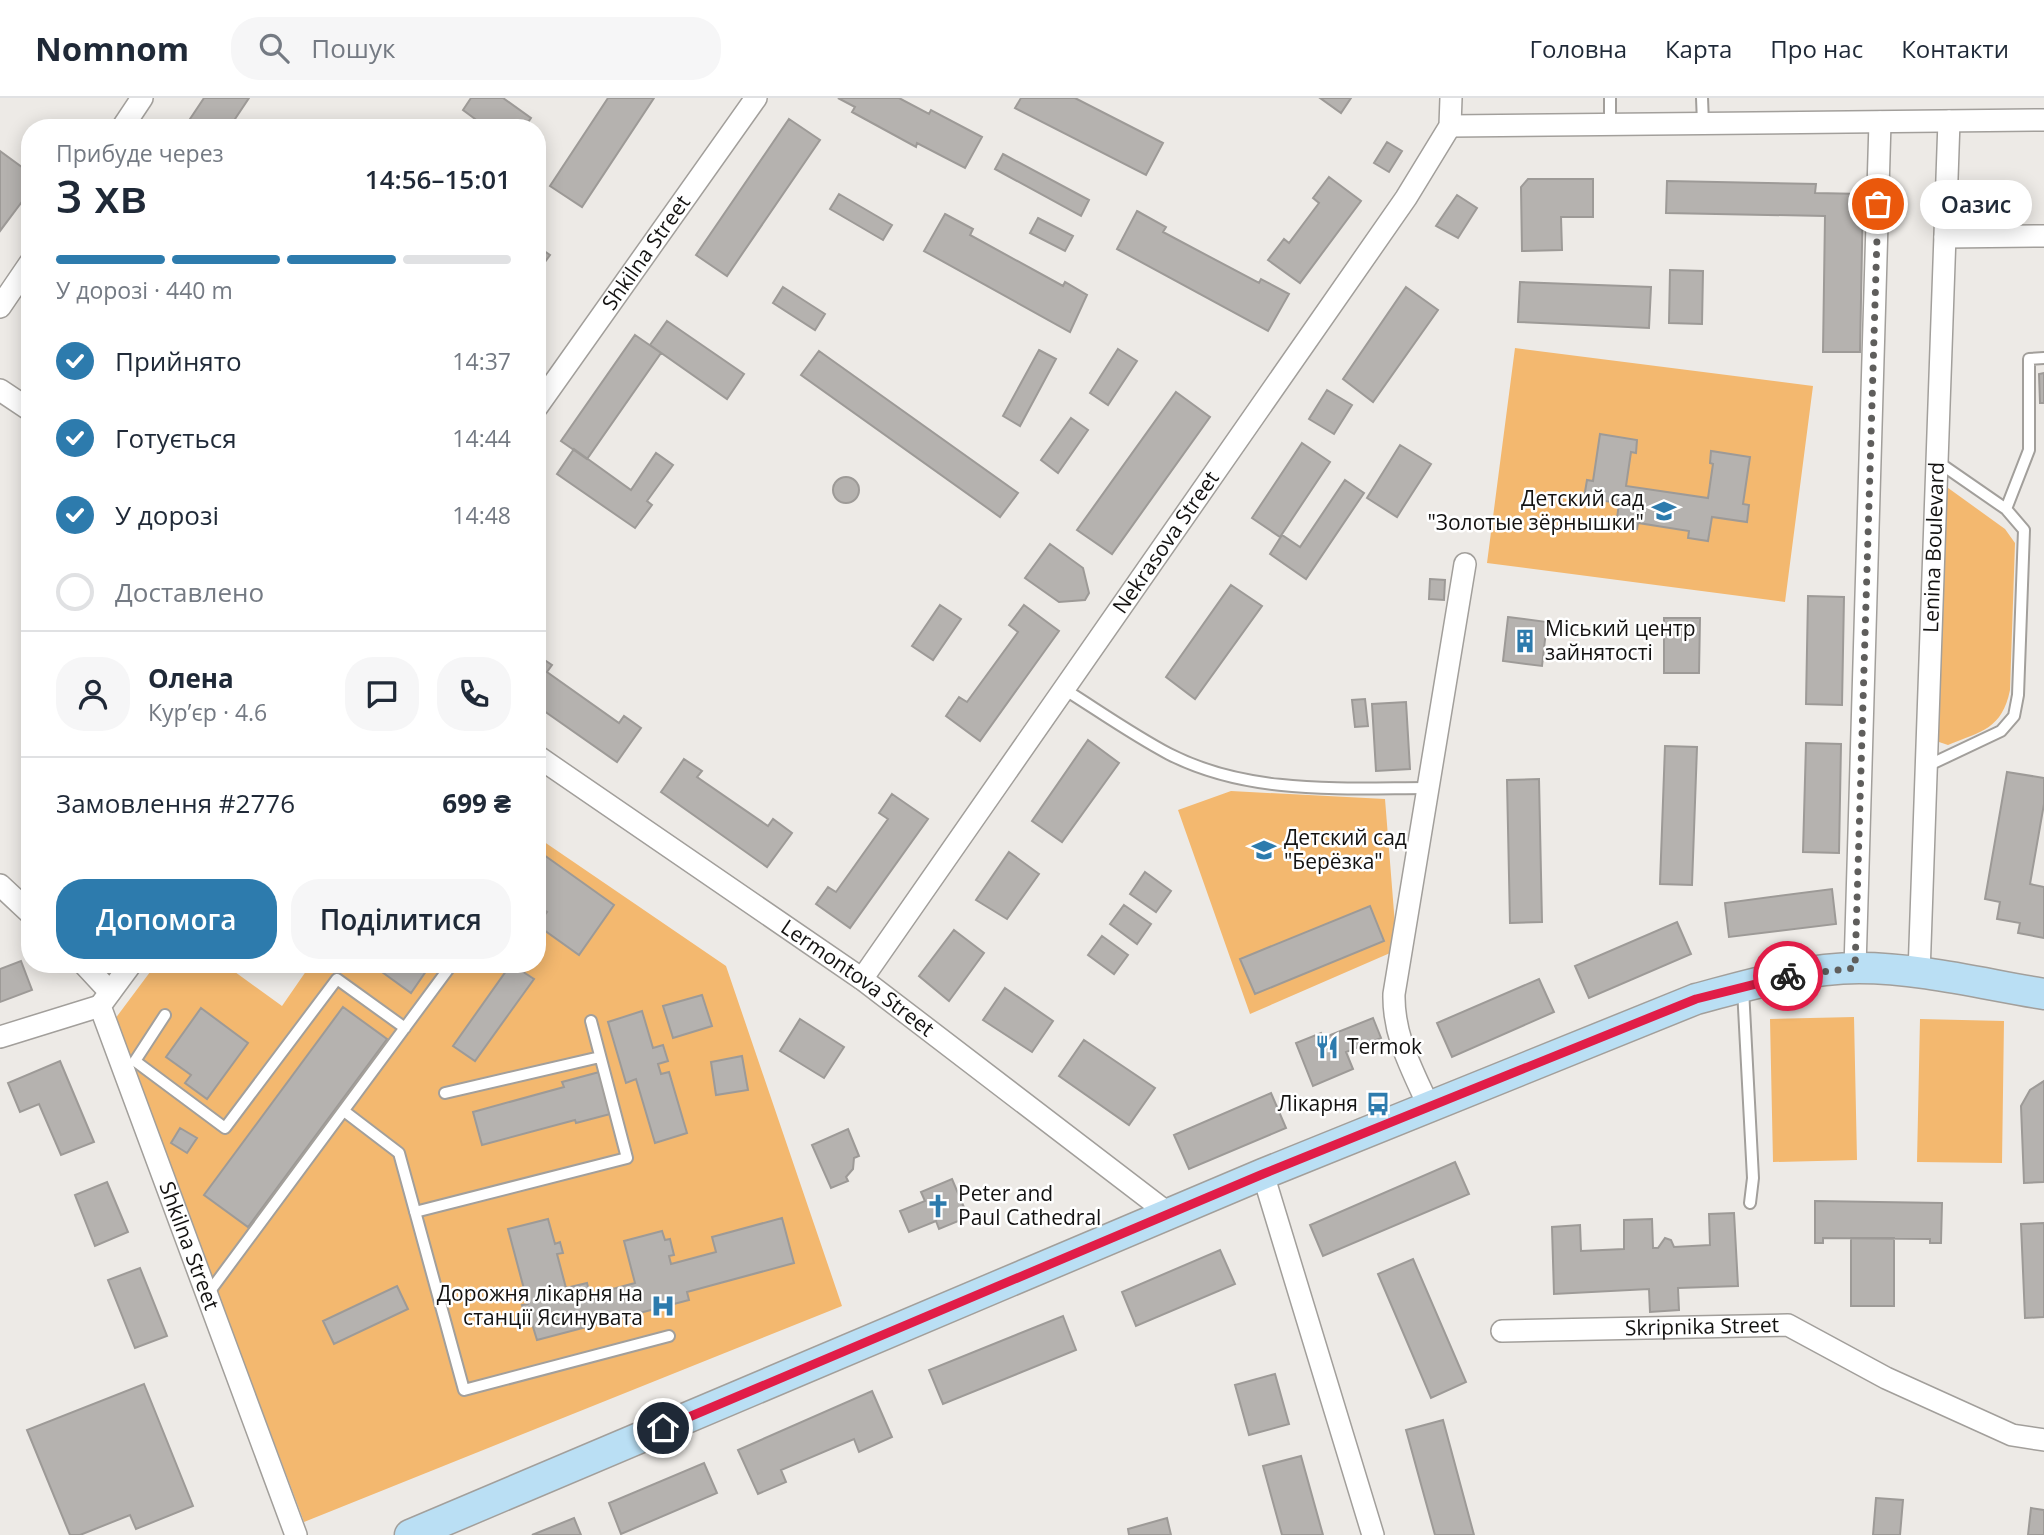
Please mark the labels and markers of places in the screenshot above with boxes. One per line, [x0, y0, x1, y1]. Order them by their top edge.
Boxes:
pin [1848, 174, 1908, 234]
callout: Оазис [1920, 180, 2032, 228]
place label: Детский сад "Золотые зёрнышки" [1427, 484, 1644, 536]
school or university icon: Детский сад "Золотые зёрнышки" [1650, 497, 1678, 525]
place label: Міський центр зайнятості [1545, 614, 1696, 666]
building icon: Міський центр зайнятості [1511, 627, 1539, 655]
place label: Детский сад "Берёзка" [1284, 823, 1407, 875]
school or university icon: Детский сад "Берёзка" [1250, 836, 1278, 864]
place label: Termok [1347, 1032, 1422, 1060]
restaurant icon: Termok [1313, 1033, 1341, 1061]
place label: Лікарня [1278, 1089, 1358, 1117]
bus stop icon: Лікарня [1364, 1090, 1392, 1118]
place label: Peter and Paul Cathedral [958, 1179, 1101, 1231]
church icon: Peter and Paul Cathedral [924, 1192, 952, 1220]
place label: Дорожня лікарня на станції Ясинувата [437, 1279, 643, 1331]
hospital icon: Дорожня лікарня на станції Ясинувата [649, 1292, 677, 1320]
pin [633, 1398, 693, 1458]

